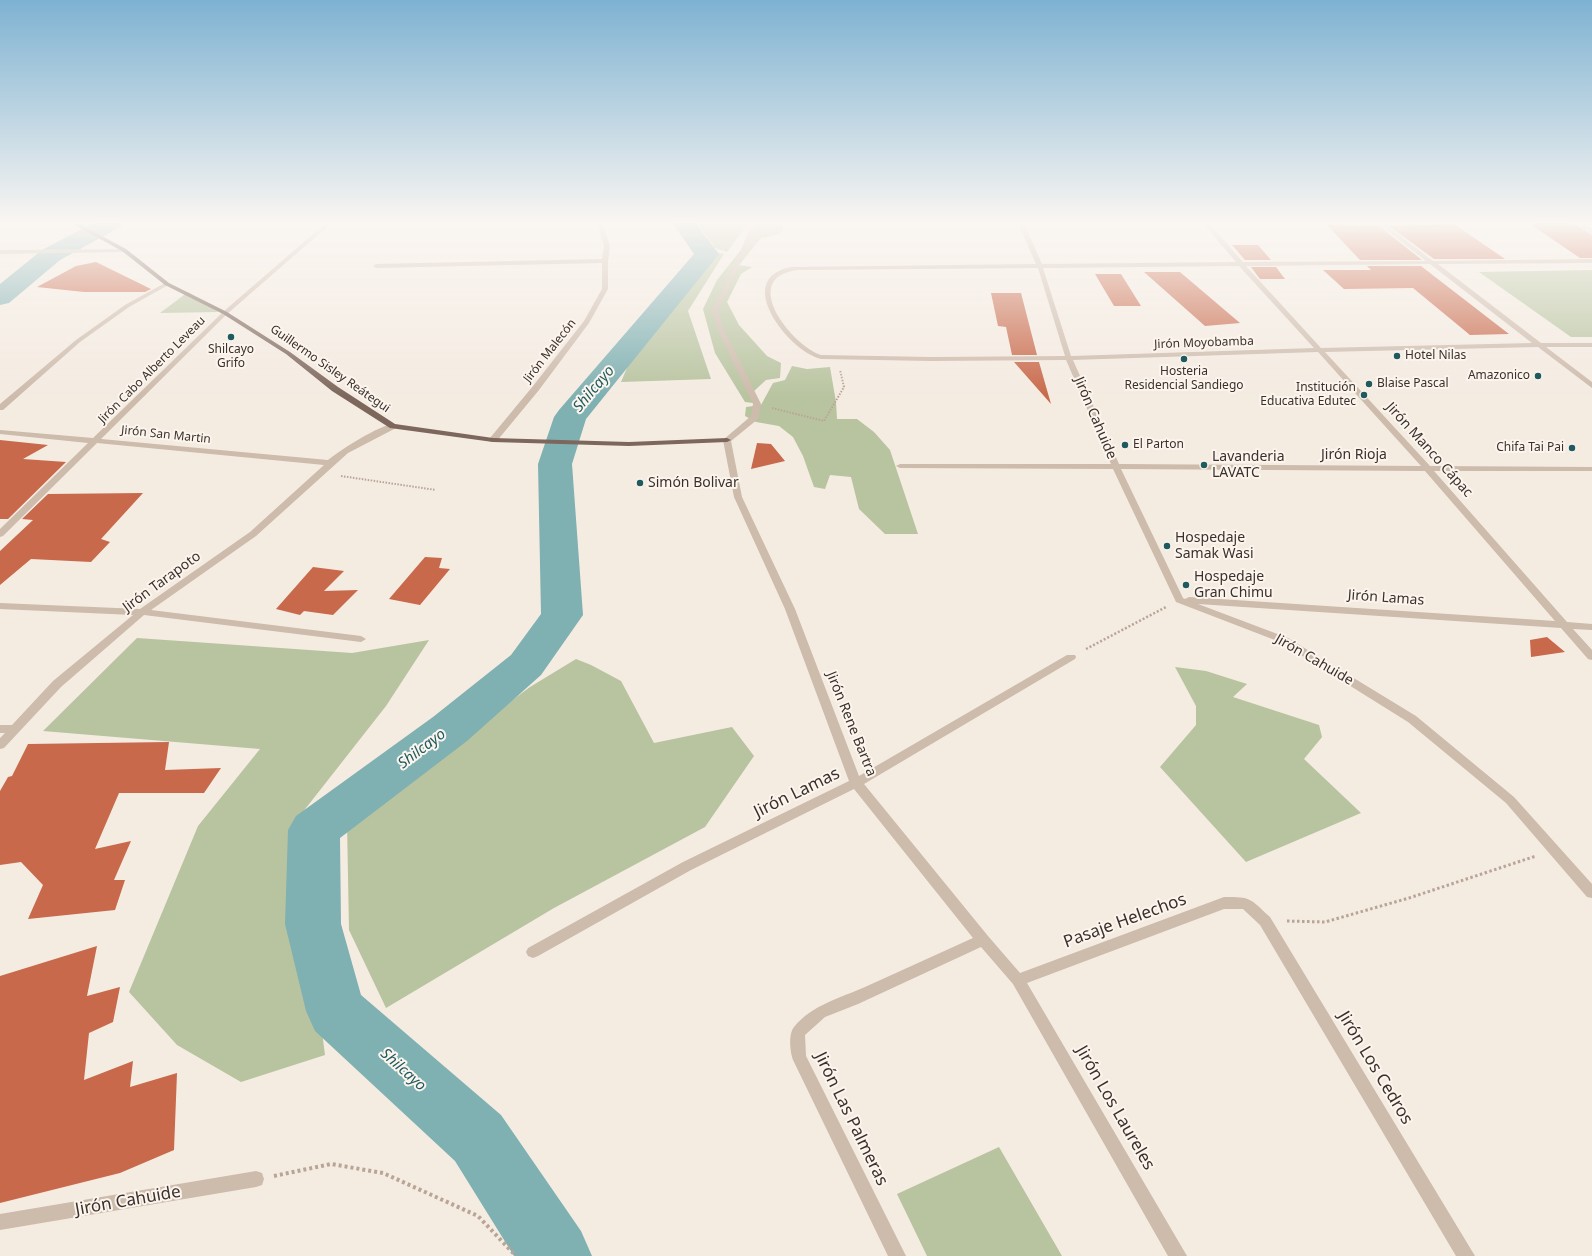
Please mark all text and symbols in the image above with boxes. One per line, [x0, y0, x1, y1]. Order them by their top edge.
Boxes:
street label: Jirón Cabo Alberto Leveau [96, 314, 208, 426]
street label: Jirón Malecón [521, 316, 579, 386]
street label: Guillermo Sisley Reátegui [267, 322, 393, 416]
marker: Shilcayo Grifo [226, 332, 236, 342]
street label: Jirón Moyobamba [1154, 334, 1254, 352]
place label: Shilcayo Grifo [208, 343, 254, 371]
place label: Hotel Nilas [1405, 349, 1466, 363]
marker: Hotel Nilas [1392, 351, 1402, 361]
marker: Hosteria Residencial Sandiego [1179, 354, 1189, 364]
water label: Shilcayo [570, 362, 618, 416]
place label: Hosteria Residencial Sandiego [1124, 365, 1244, 393]
place label: Amazonico [1468, 369, 1530, 383]
marker: Amazonico [1533, 371, 1543, 381]
street label: Jirón Cahuide [1070, 374, 1120, 462]
place label: Blaise Pascal [1377, 377, 1449, 391]
marker: Blaise Pascal [1364, 379, 1374, 389]
place label: Institución Educativa Edutec [1260, 381, 1356, 409]
marker: Institución Educativa Edutec [1359, 390, 1369, 400]
street label: Jirón Manco Cápac [1382, 399, 1476, 501]
street label: Jirón San Martin [120, 423, 212, 447]
place label: El Parton [1133, 438, 1184, 452]
marker: El Parton [1120, 440, 1130, 450]
place label: Chifa Tai Pai [1496, 441, 1564, 455]
marker: Chifa Tai Pai [1567, 443, 1577, 453]
street label: Jirón Rioja [1321, 447, 1387, 463]
place label: Lavanderia LAVATC [1212, 449, 1285, 482]
marker: Lavanderia LAVATC [1199, 460, 1209, 470]
place label: Simón Bolivar [648, 475, 739, 491]
marker: Simón Bolivar [635, 478, 645, 488]
place label: Hospedaje Samak Wasi [1175, 530, 1254, 562]
marker: Hospedaje Samak Wasi [1162, 541, 1172, 551]
street label: Jirón Tarapoto [120, 548, 204, 616]
place label: Hospedaje Gran Chimu [1194, 569, 1273, 602]
marker: Hospedaje Gran Chimu [1181, 580, 1191, 590]
street label: Jirón Lamas [1347, 587, 1425, 609]
street label: Jirón Cahuide [1272, 631, 1356, 689]
street label: Jirón Rene Bartra [822, 669, 880, 779]
water label: Shilcayo [395, 725, 449, 773]
street label: Jirón Lamas [751, 763, 843, 823]
street label: Pasaje Helechos [1061, 889, 1189, 953]
street label: Jirón Los Cedros [1333, 1008, 1417, 1128]
street label: Jirón Los Laureles [1071, 1042, 1159, 1174]
water label: Shilcayo [377, 1045, 429, 1095]
street label: Jirón Las Palmeras [810, 1049, 892, 1189]
street label: Jirón Cahuide [74, 1182, 182, 1220]

